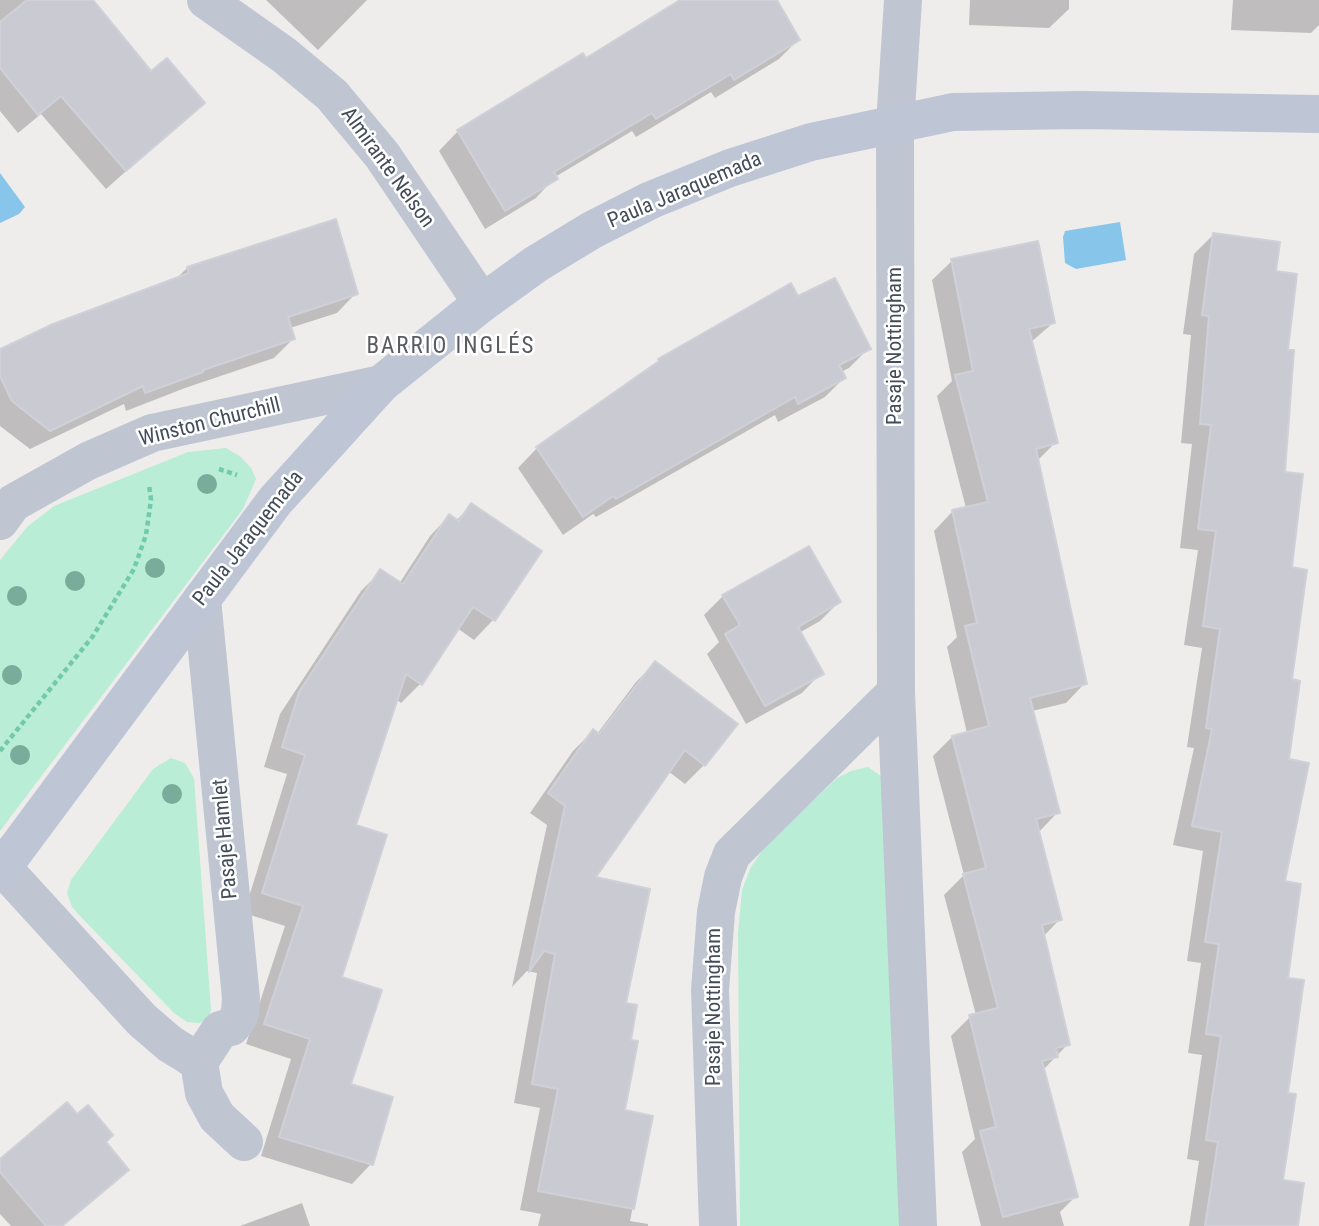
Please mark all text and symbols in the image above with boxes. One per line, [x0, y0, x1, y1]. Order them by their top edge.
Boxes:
street label: Almirante Nelson [335, 103, 439, 233]
street label: Paula Jaraquemada [604, 147, 766, 235]
street label: Pasaje Nottingham [883, 267, 909, 425]
district label: BARRIO INGLÉS [368, 333, 534, 361]
street label: Winston Churchill [137, 393, 283, 453]
street label: Paula Jaraquemada [188, 466, 310, 612]
street label: Pasaje Hamlet [208, 778, 244, 900]
street label: Pasaje Nottingham [702, 928, 728, 1086]

